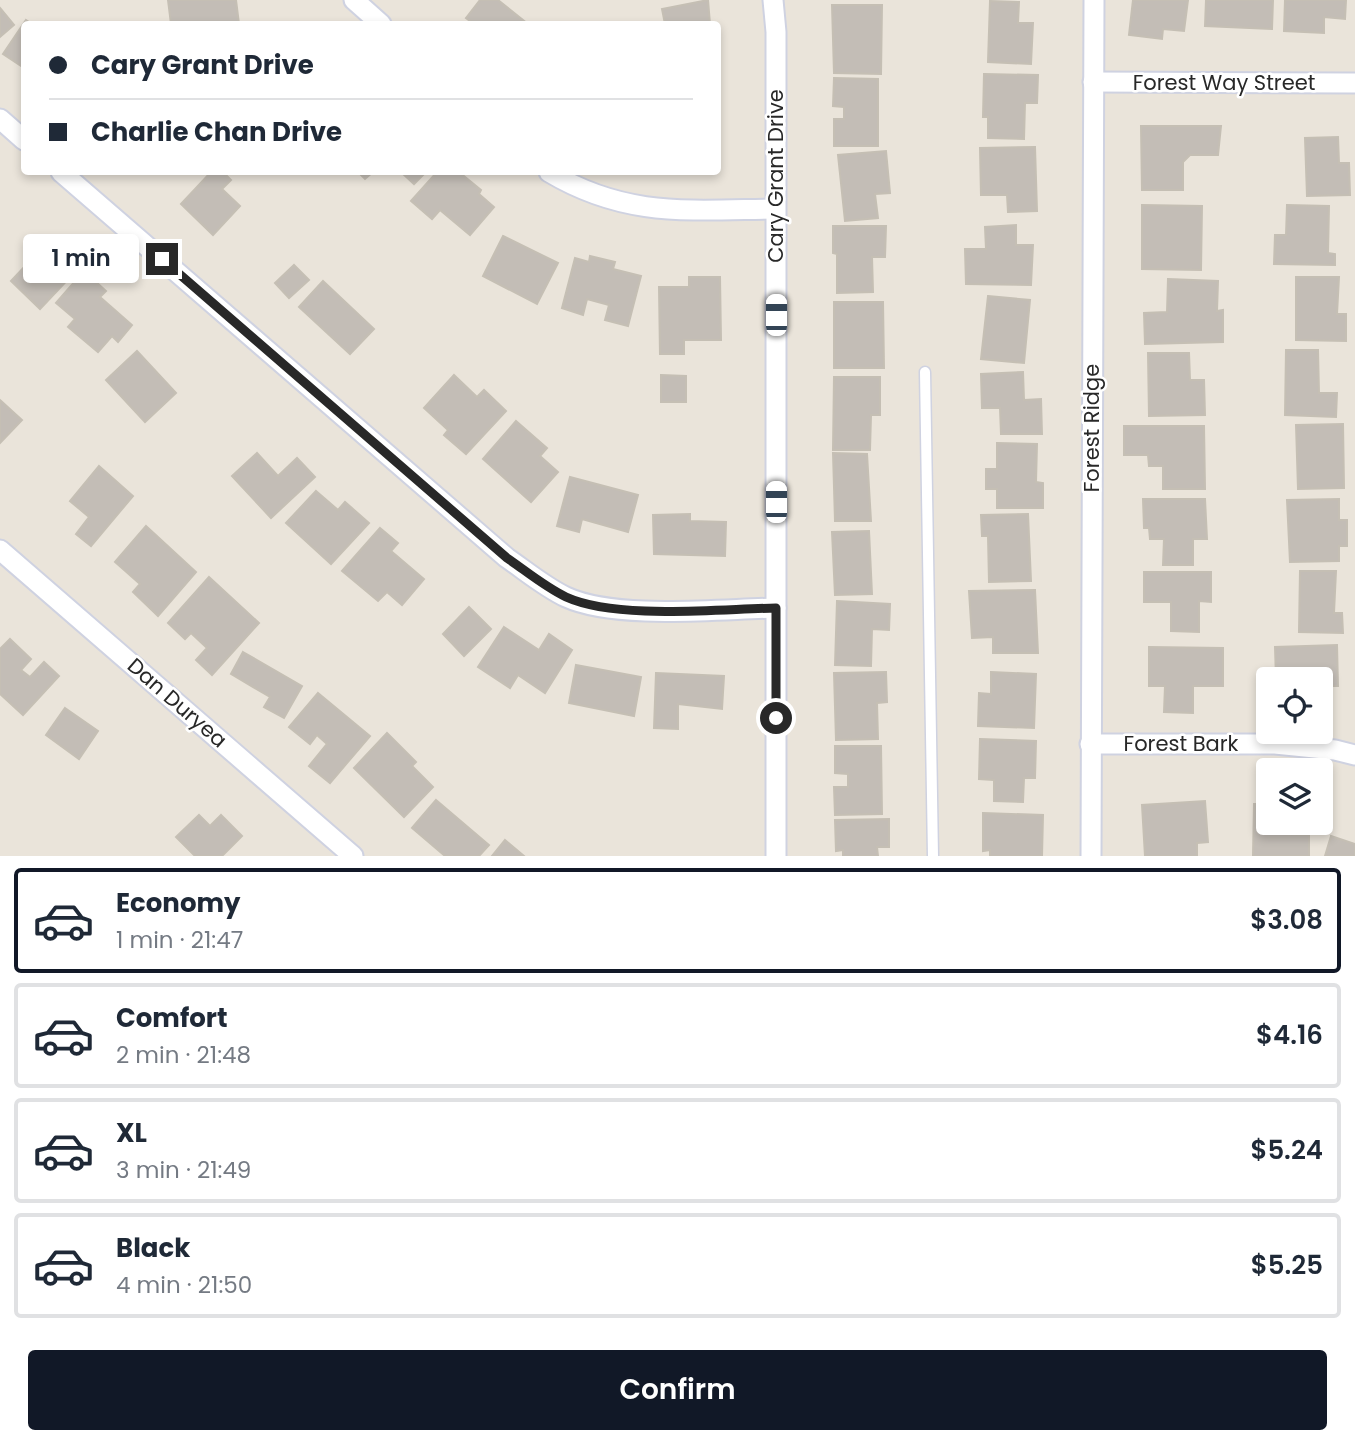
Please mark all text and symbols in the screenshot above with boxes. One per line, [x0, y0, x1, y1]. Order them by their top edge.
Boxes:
text: Cary Grant Drive [91, 47, 314, 83]
street label: Forest Way Street [1133, 68, 1315, 97]
street label: Cary Grant Drive [761, 89, 790, 263]
text: Charlie Chan Drive [91, 114, 342, 150]
callout: 1 min [22, 234, 138, 284]
text: 1 min [51, 242, 111, 274]
route end [146, 243, 178, 275]
car [766, 294, 787, 336]
street label: Forest Ridge [1077, 364, 1106, 492]
car [766, 481, 787, 523]
street label: Dan Duryea [121, 651, 233, 754]
map controls [1256, 667, 1333, 835]
button: locate [1256, 667, 1333, 744]
route start [760, 702, 792, 734]
street label: Forest Bark [1124, 729, 1239, 758]
button: layers [1256, 758, 1333, 835]
text: Economy [116, 885, 240, 921]
icon: car [32, 889, 95, 952]
text: $3.08 [1250, 902, 1323, 938]
text: 1 min · 21:47 [116, 924, 243, 956]
text: Comfort [116, 1000, 228, 1036]
icon: car [32, 1004, 95, 1067]
text: $4.16 [1256, 1017, 1323, 1053]
text: 2 min · 21:48 [116, 1039, 251, 1071]
text: XL [116, 1115, 147, 1151]
icon: car [32, 1119, 95, 1182]
text: $5.24 [1250, 1132, 1323, 1168]
text: 3 min · 21:49 [116, 1154, 251, 1186]
text: Black [116, 1230, 190, 1266]
icon: car [32, 1234, 95, 1297]
text: $5.25 [1251, 1247, 1323, 1283]
text: 4 min · 21:50 [116, 1269, 252, 1301]
button: Confirm [28, 1350, 1327, 1430]

